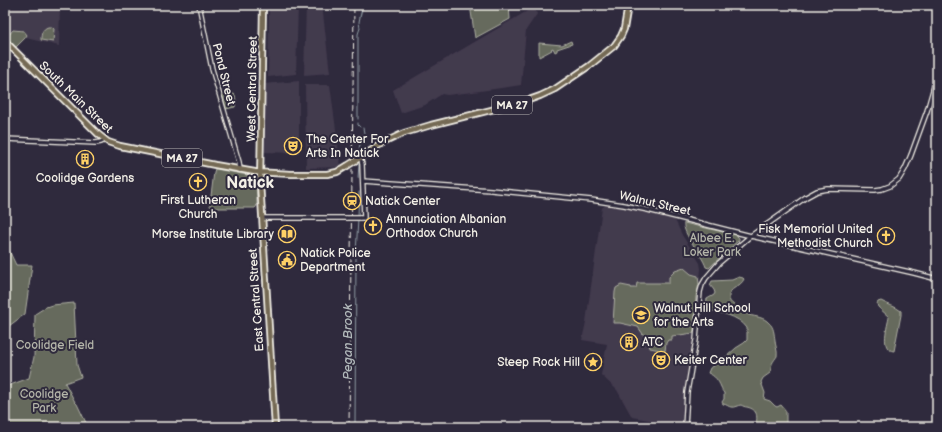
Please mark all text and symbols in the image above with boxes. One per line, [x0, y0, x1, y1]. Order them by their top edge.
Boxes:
street label: West Central Street [244, 36, 261, 142]
street label: Pond Street [209, 42, 239, 107]
street label: South Main Street [36, 58, 116, 137]
road number: MA 27 [492, 96, 532, 114]
place label: The Center For Arts In Natick [306, 132, 389, 161]
theatre icon: The Center For Arts In Natick [283, 136, 303, 156]
building icon: Coolidge Gardens [75, 149, 95, 169]
road number: MA 27 [162, 149, 202, 167]
place label: Coolidge Gardens [36, 171, 134, 186]
church icon: First Lutheran Church [188, 172, 208, 192]
district label: Natick [226, 174, 274, 193]
street label: Walnut Street [618, 188, 692, 219]
station icon: Natick Center [342, 191, 362, 211]
place label: First Lutheran Church [160, 193, 236, 222]
place label: Natick Center [365, 194, 441, 209]
place label: Annunciation Albanian Orthodox Church [386, 212, 506, 241]
church icon: Annunciation Albanian Orthodox Church [363, 216, 383, 236]
place label: Fisk Memorial United Methodist Church [758, 222, 873, 251]
library icon: Morse Institute Library [277, 224, 297, 244]
church icon: Fisk Memorial United Methodist Church [876, 226, 896, 246]
place label: Morse Institute Library [152, 227, 275, 242]
park label: Albee E. Loker Park [683, 231, 741, 260]
place label: Natick Police Department [300, 246, 371, 275]
street label: East Central Street [245, 248, 268, 352]
public building icon: Natick Police Department [277, 250, 297, 270]
place label: Walnut Hill School for the Arts [654, 301, 751, 330]
water label: Pegan Brook [340, 303, 356, 380]
school or university icon: Walnut Hill School for the Arts [631, 305, 651, 325]
building icon: ATC [619, 332, 639, 352]
place label: ATC [642, 335, 664, 350]
park label: Coolidge Field [16, 338, 94, 353]
theatre icon: Keiter Center [651, 350, 671, 370]
place icon: Steep Rock Hill [583, 352, 603, 372]
place label: Keiter Center [674, 353, 747, 368]
place label: Steep Rock Hill [497, 355, 580, 370]
park label: Coolidge Park [20, 387, 68, 416]

